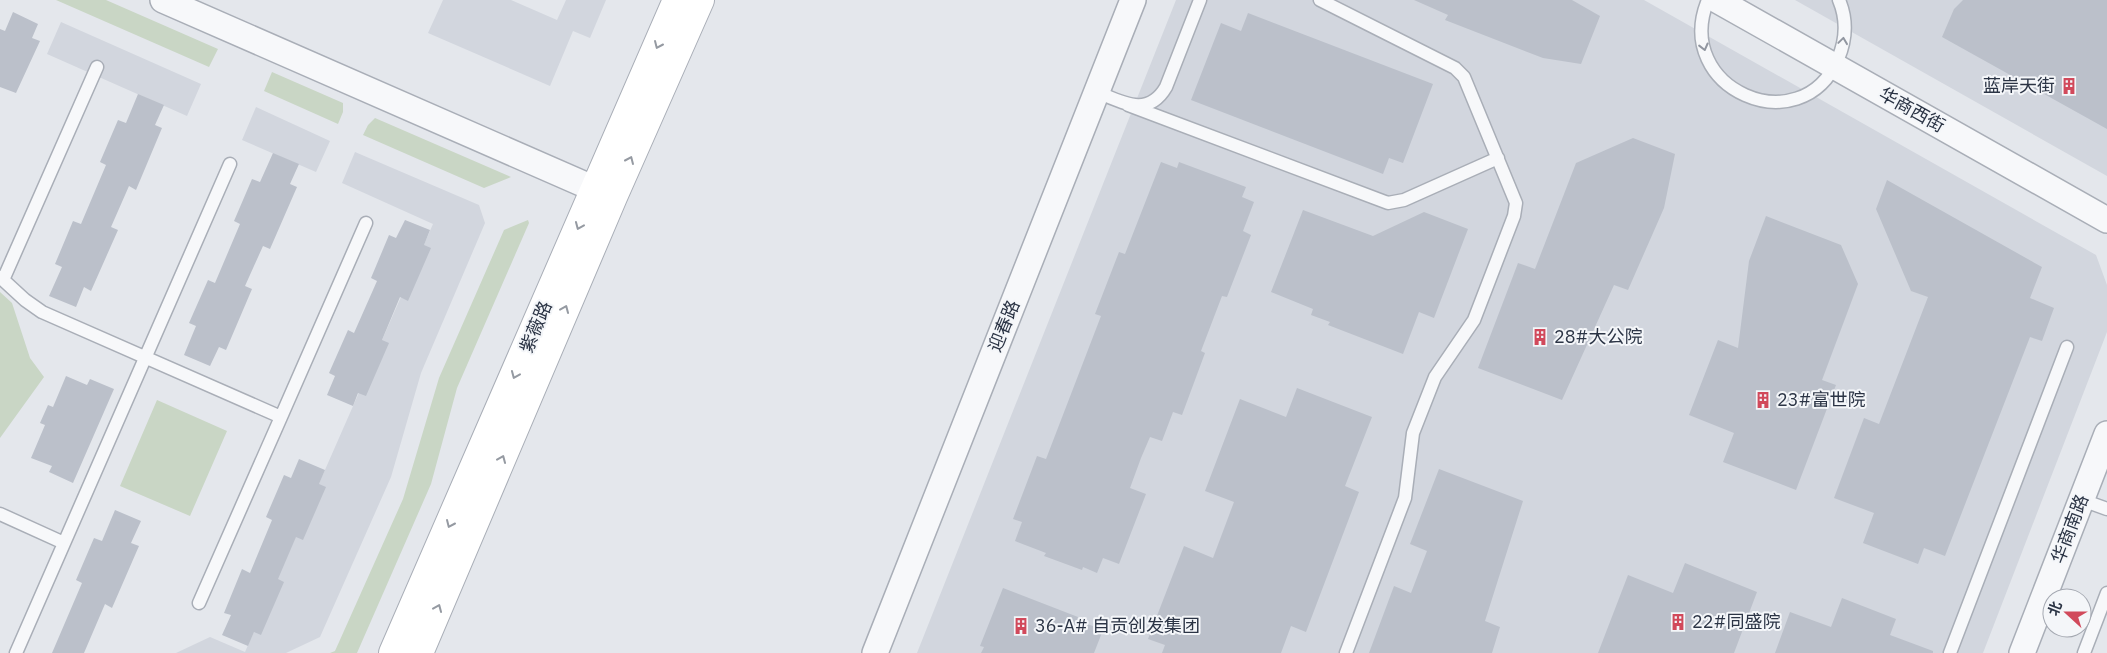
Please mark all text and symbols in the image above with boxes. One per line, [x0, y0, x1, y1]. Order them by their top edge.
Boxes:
one-way arrow [1838, 36, 1848, 45]
one-way arrow [653, 40, 664, 49]
one-way arrow [1698, 43, 1708, 51]
place label: 蓝岸天街 [1983, 74, 2055, 97]
building icon: 蓝岸天街 [2059, 76, 2079, 96]
street label: 华商西街 [1875, 82, 1949, 137]
one-way arrow [623, 156, 634, 165]
one-way arrow [575, 221, 586, 230]
street label: 迎春路 [983, 296, 1024, 355]
street label: 紫薇路 [514, 297, 557, 356]
one-way arrow [559, 305, 570, 314]
place label: 28#大公院 [1554, 325, 1642, 348]
building icon: 28#大公院 [1530, 327, 1550, 347]
one-way arrow [511, 370, 522, 379]
place label: 23#富世院 [1777, 388, 1865, 411]
building icon: 23#富世院 [1753, 390, 1773, 410]
one-way arrow [496, 455, 506, 463]
street label: 华商南路 [2046, 491, 2093, 567]
one-way arrow [445, 519, 456, 528]
north arrow [2042, 588, 2092, 638]
text: 北 [2044, 599, 2066, 618]
one-way arrow [432, 604, 443, 613]
place label: 22#同盛院 [1692, 610, 1780, 633]
building icon: 22#同盛院 [1668, 612, 1688, 632]
place label: 36-A# 自贡创发集团 [1035, 614, 1200, 637]
building icon: 36-A# 自贡创发集团 [1011, 616, 1031, 636]

